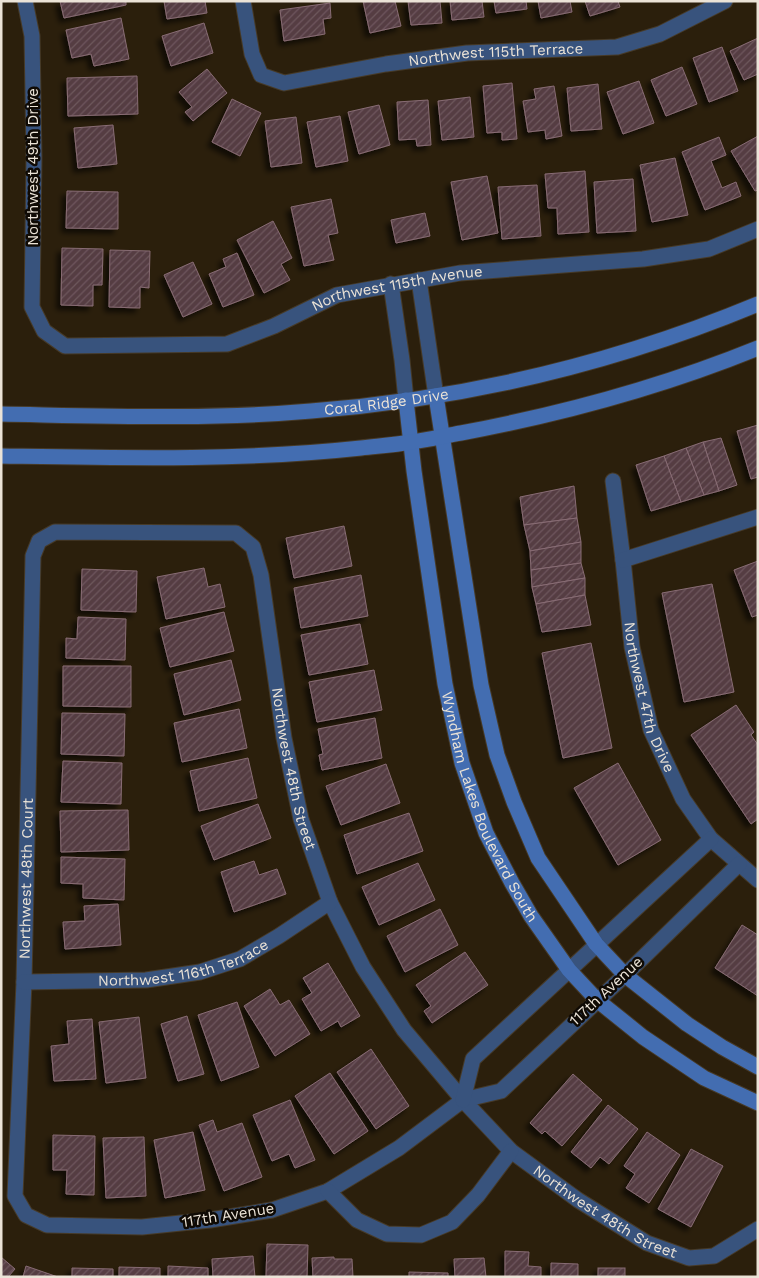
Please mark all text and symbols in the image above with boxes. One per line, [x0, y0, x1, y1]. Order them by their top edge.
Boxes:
street label: Northwest 115th Terrace [407, 39, 584, 70]
street label: Northwest 49th Drive [24, 88, 42, 246]
street label: Northwest 115th Avenue [309, 262, 483, 315]
street label: Coral Ridge Drive [323, 385, 450, 419]
street label: Northwest 47th Drive [620, 621, 678, 775]
street label: Northwest 48th Street [268, 686, 320, 853]
street label: Wyndham Lakes Boulevard South [438, 690, 541, 926]
street label: Northwest 48th Court [15, 797, 37, 959]
street label: Northwest 116th Terrace [98, 935, 272, 990]
street label: 117th Avenue [566, 953, 646, 1029]
street label: Northwest 48th Street [530, 1161, 680, 1262]
street label: 117th Avenue [181, 1199, 275, 1231]

